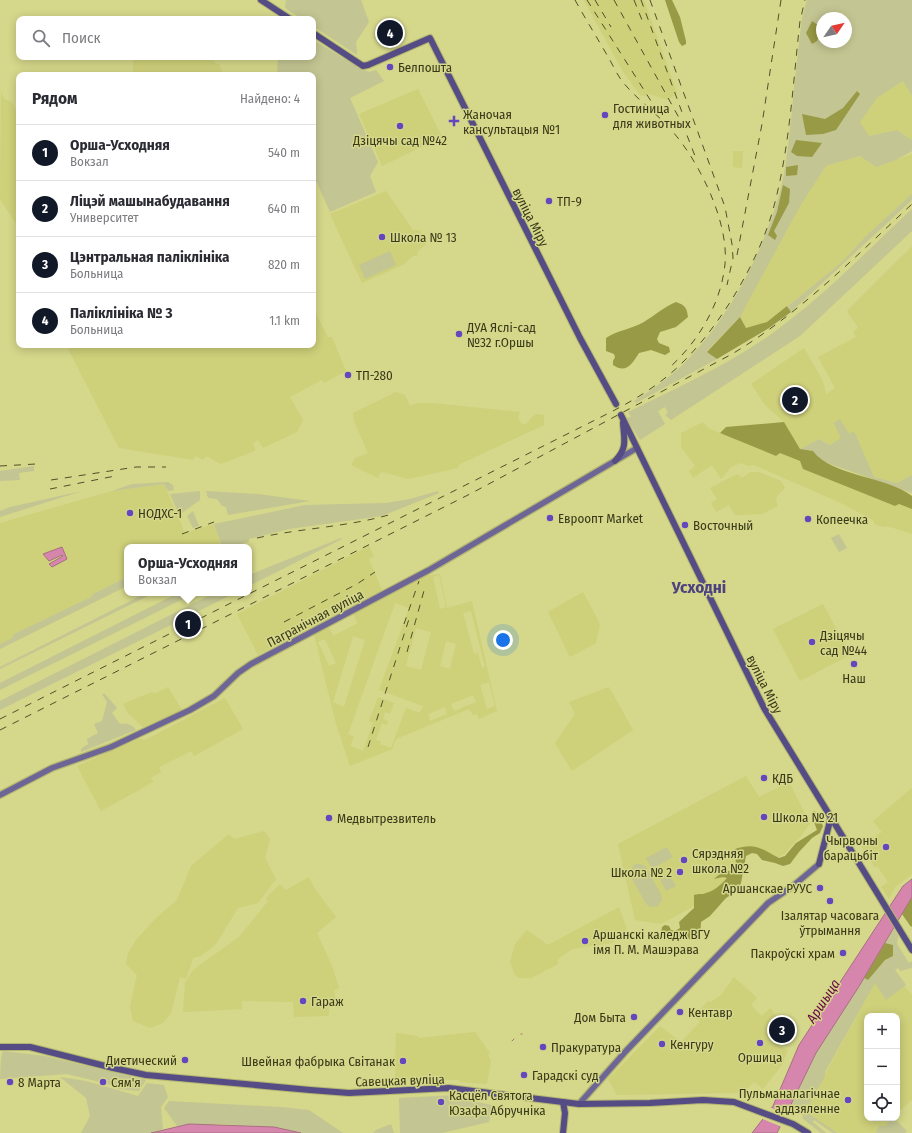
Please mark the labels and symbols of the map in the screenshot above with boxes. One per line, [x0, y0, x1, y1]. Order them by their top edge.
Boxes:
north arrow [816, 12, 852, 48]
pin: 4 [377, 18, 403, 48]
place label: Белпошта [398, 60, 452, 75]
marker: Белпошта [385, 62, 395, 72]
place label: Гостиница для животных [613, 101, 691, 131]
place label: Жаночая кансультацыя №1 [463, 107, 560, 137]
marker: Гостиница для животных [600, 110, 610, 120]
marker: Жаночая кансультацыя №1 [448, 115, 460, 127]
marker: Дзіцячы сад №42 [395, 121, 405, 131]
place label: Дзіцячы сад №42 [352, 133, 447, 148]
street label: вуліца Міру [509, 186, 552, 249]
place label: ТП-9 [557, 194, 582, 209]
marker: ТП-9 [544, 196, 554, 206]
place label: Школа № 13 [390, 230, 457, 245]
marker: Школа № 13 [377, 232, 387, 242]
place label: ДУА Яслі-сад №32 г.Оршы [466, 320, 536, 350]
marker: ДУА Яслі-сад №32 г.Оршы [454, 329, 464, 339]
place label: ТП-280 [356, 368, 393, 383]
marker: ТП-280 [343, 370, 353, 380]
pin: 2 [782, 385, 808, 415]
place label: НОДХС-1 [138, 506, 182, 521]
marker: НОДХС-1 [125, 508, 135, 518]
place label: Евроопт Market [558, 511, 644, 526]
place label: Копеечка [816, 512, 868, 527]
marker: Евроопт Market [545, 513, 555, 523]
marker: Копеечка [803, 514, 813, 524]
place label: Восточный [693, 518, 753, 533]
marker: Восточный [680, 520, 690, 530]
district label: Усходні [671, 577, 726, 598]
street label: Пагранічная вуліца [264, 587, 366, 650]
pin: 1 [175, 609, 201, 639]
place label: Дзіцячы сад №44 [819, 628, 867, 658]
your location [493, 630, 513, 650]
marker: Дзіцячы сад №44 [807, 637, 817, 647]
street label: вуліца Міру [743, 653, 786, 716]
marker: Наш [849, 659, 859, 669]
place label: Наш [842, 671, 866, 686]
place label: КДБ [772, 771, 793, 786]
marker: КДБ [759, 773, 769, 783]
place label: Школа № 21 [772, 810, 838, 825]
place label: Медвытрезвитель [337, 811, 436, 826]
marker: Школа № 21 [759, 812, 769, 822]
marker: Медвытрезвитель [324, 813, 334, 823]
place label: Чырвоны барацьбіт [824, 833, 879, 863]
marker: Чырвоны барацьбіт [881, 842, 891, 852]
place label: Сярэдняя школа №2 [692, 846, 749, 876]
marker: Сярэдняя школа №2 [679, 855, 689, 865]
place label: Школа № 2 [611, 865, 672, 880]
marker: Школа № 2 [675, 867, 685, 877]
place label: Аршанскае РУУС [723, 881, 812, 896]
marker: Аршанскае РУУС [815, 883, 825, 893]
marker: Ізалятар часовага ўтрымання [825, 896, 835, 906]
place label: Ізалятар часовага ўтрымання [781, 908, 879, 938]
place label: Аршанскі каледж ВГУ імя П. М. Машэрава [593, 927, 711, 957]
marker: Аршанскі каледж ВГУ імя П. М. Машэрава [580, 936, 590, 946]
place label: Пакроўскі храм [750, 946, 835, 961]
marker: Пакроўскі храм [838, 948, 848, 958]
water label: Аршыца [802, 976, 844, 1027]
place label: Гараж [311, 994, 344, 1009]
marker: Гараж [298, 996, 308, 1006]
place label: Кентавр [688, 1005, 733, 1020]
marker: Кентавр [675, 1007, 685, 1017]
place label: Дом Быта [573, 1010, 626, 1025]
marker: Дом Быта [629, 1012, 639, 1022]
pin: 3 [769, 1015, 795, 1045]
place label: Кенгуру [670, 1037, 714, 1052]
marker: Оршица [755, 1038, 765, 1048]
marker: Кенгуру [657, 1039, 667, 1049]
place label: Пракуратура [551, 1040, 621, 1055]
marker: Пракуратура [538, 1042, 548, 1052]
place label: Оршица [738, 1050, 782, 1065]
place label: Диетический [105, 1053, 177, 1068]
place label: Швейная фабрыка Світанак [241, 1054, 395, 1069]
marker: Диетический [180, 1055, 190, 1065]
marker: Швейная фабрыка Світанак [398, 1056, 408, 1066]
place label: Гарадскі суд [532, 1068, 599, 1083]
marker: Гарадскі суд [519, 1070, 529, 1080]
street label: Савецкая вуліца [355, 1071, 445, 1090]
place label: 8 Марта [18, 1075, 61, 1090]
place label: Сям'я [111, 1075, 141, 1090]
marker: 8 Марта [5, 1077, 15, 1087]
marker: Сям'я [98, 1077, 108, 1087]
place label: Пульманалагічнае аддзяленне [739, 1086, 840, 1116]
place label: Касцёл Святога Юзафа Абручніка [449, 1088, 546, 1118]
marker: Пульманалагічнае аддзяленне [843, 1095, 853, 1105]
marker: Касцёл Святога Юзафа Абручніка [436, 1097, 446, 1107]

